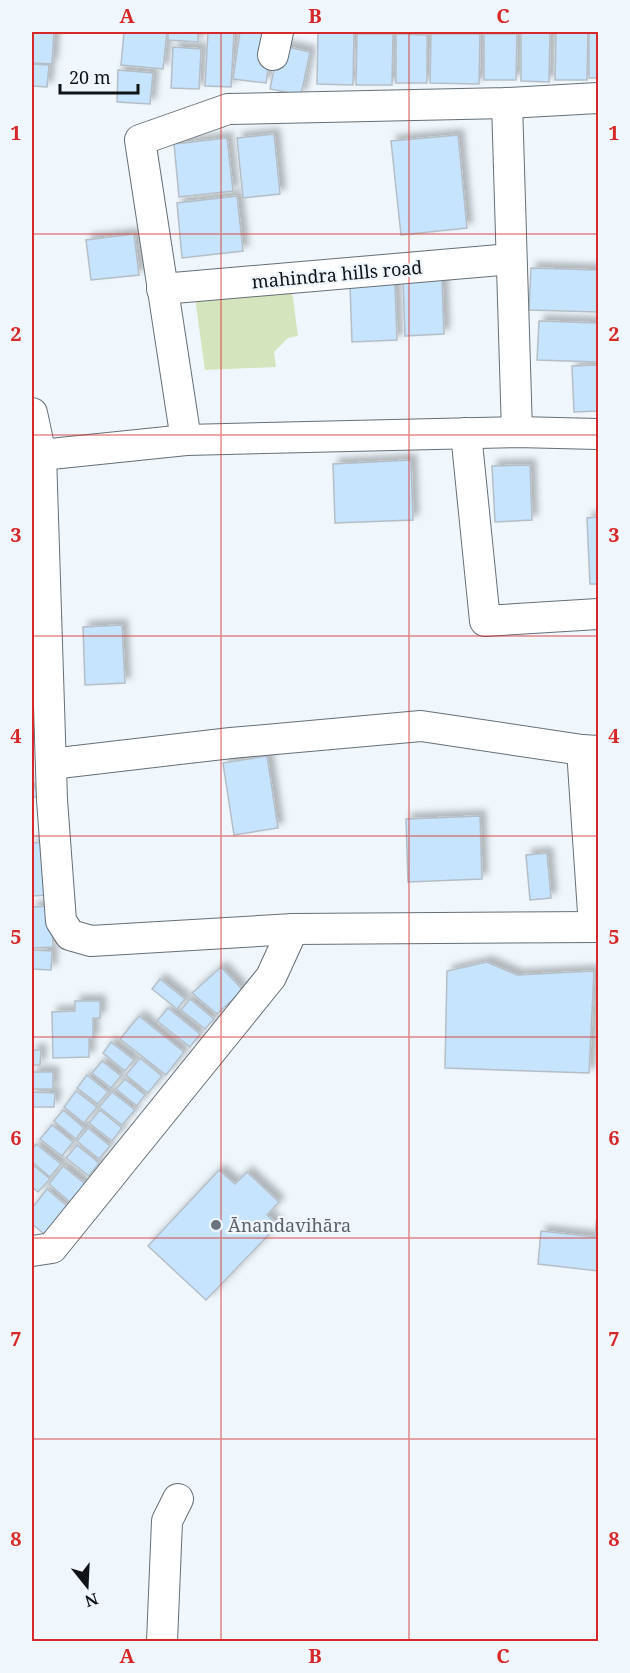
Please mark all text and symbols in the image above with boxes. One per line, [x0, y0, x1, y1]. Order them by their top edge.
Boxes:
text: A [119, 2, 135, 29]
text: B [308, 2, 322, 29]
text: C [496, 2, 510, 29]
scale bar [60, 57, 138, 95]
text: 20 m [69, 65, 111, 89]
text: 1 [10, 119, 22, 146]
text: 1 [608, 119, 620, 146]
street label: mahindra hills road [251, 255, 423, 293]
text: 2 [10, 320, 22, 347]
text: 2 [608, 320, 620, 347]
text: 3 [10, 521, 22, 548]
text: 3 [608, 521, 620, 548]
text: 4 [10, 722, 22, 749]
text: 4 [608, 722, 620, 749]
text: 5 [10, 923, 22, 950]
text: 5 [608, 923, 620, 950]
text: 6 [10, 1124, 22, 1151]
text: 6 [608, 1124, 620, 1151]
place label: Ānandavihāra [228, 1213, 351, 1237]
marker: Ānandavihāra [209, 1218, 223, 1232]
text: 7 [10, 1325, 22, 1352]
text: 7 [608, 1325, 620, 1352]
text: 8 [10, 1525, 22, 1552]
text: 8 [608, 1525, 620, 1552]
north arrow [57, 1556, 117, 1616]
text: N [82, 1588, 101, 1613]
text: A [119, 1642, 135, 1669]
text: B [308, 1642, 322, 1669]
text: C [496, 1642, 510, 1669]

